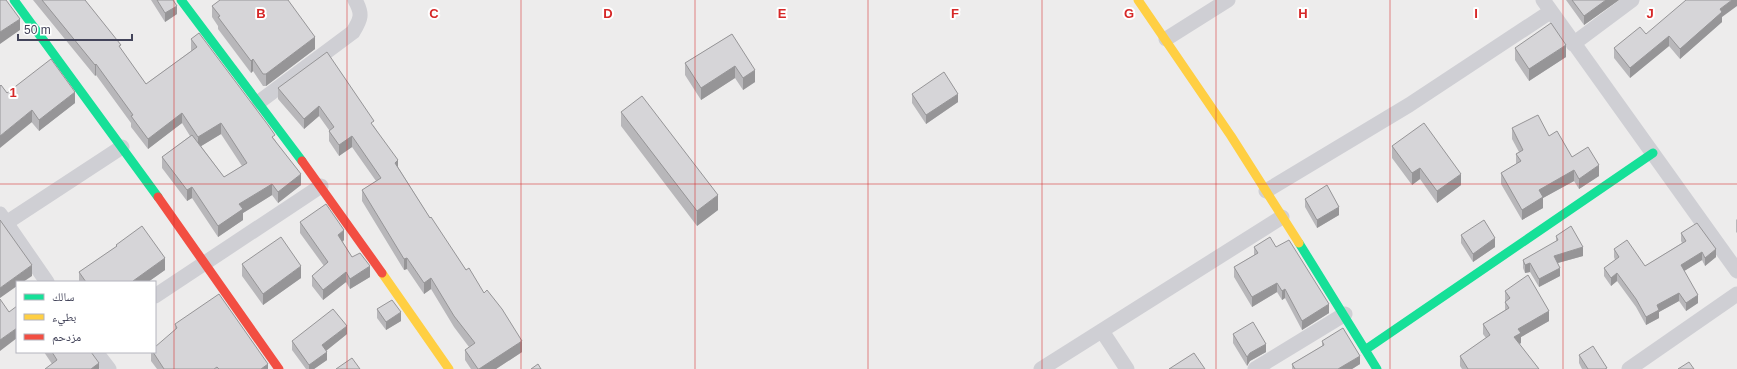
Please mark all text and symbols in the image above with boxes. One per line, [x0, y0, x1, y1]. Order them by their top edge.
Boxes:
text: B [256, 6, 266, 21]
text: C [429, 6, 439, 21]
text: D [603, 6, 613, 21]
text: E [778, 6, 787, 21]
text: F [951, 6, 959, 21]
text: G [1124, 6, 1134, 21]
text: H [1298, 6, 1308, 21]
text: I [1474, 6, 1478, 21]
text: J [1646, 6, 1654, 21]
scale bar [18, 16, 132, 42]
text: 50 m [24, 23, 51, 37]
text: 1 [9, 85, 17, 100]
legend [16, 281, 156, 353]
text: سالك [52, 290, 74, 304]
text: بطيء [52, 310, 76, 327]
text: مزدحم [52, 330, 81, 345]

